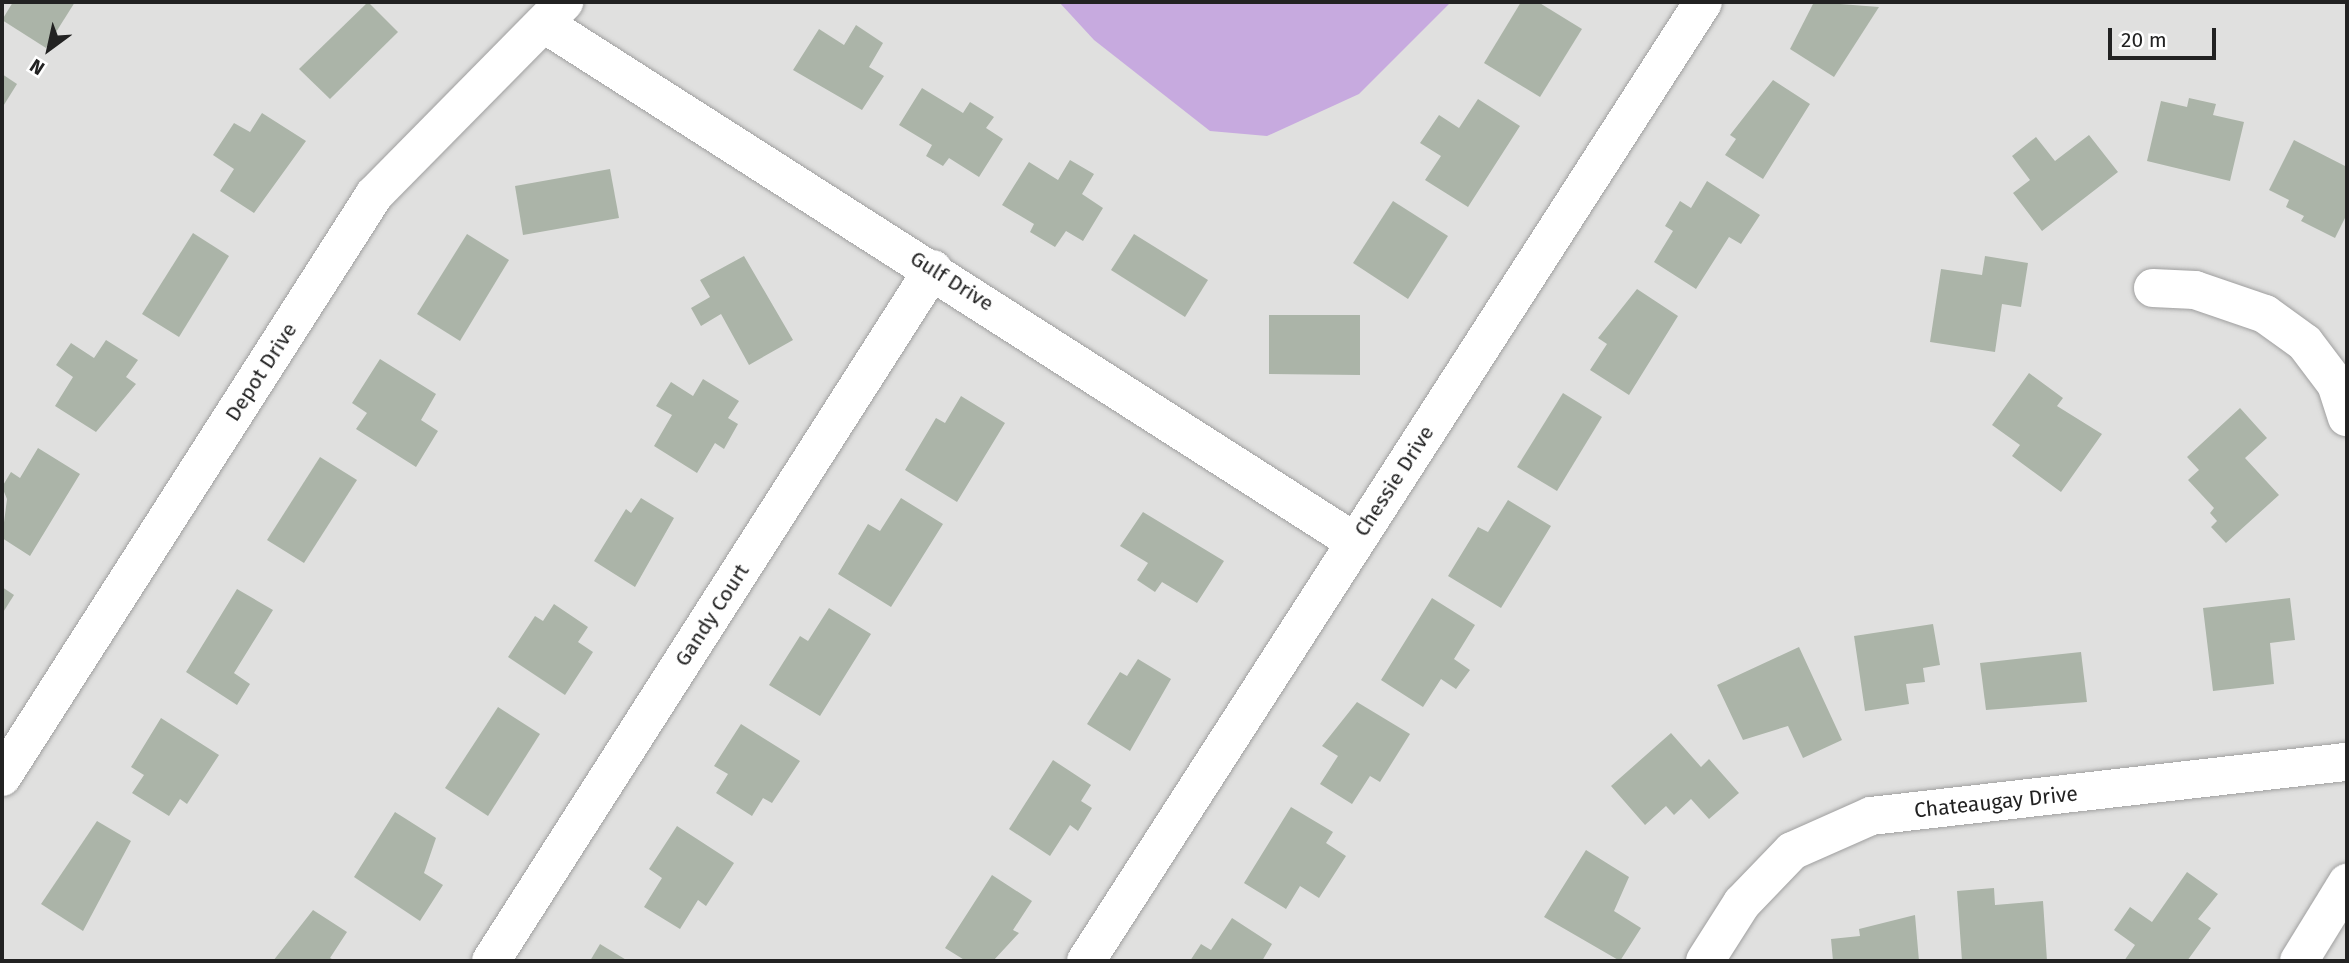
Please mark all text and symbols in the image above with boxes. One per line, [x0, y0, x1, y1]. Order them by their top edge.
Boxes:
north arrow [14, 14, 84, 84]
scale bar [2111, 14, 2220, 58]
text: 20 m [2121, 27, 2167, 53]
text: N [26, 54, 49, 80]
street label: Gulf Drive [906, 246, 998, 316]
street label: Depot Drive [220, 318, 302, 426]
street label: Chessie Drive [1349, 421, 1439, 541]
street label: Gandy Court [670, 559, 754, 671]
street label: Chateaugay Drive [1913, 781, 2079, 823]

